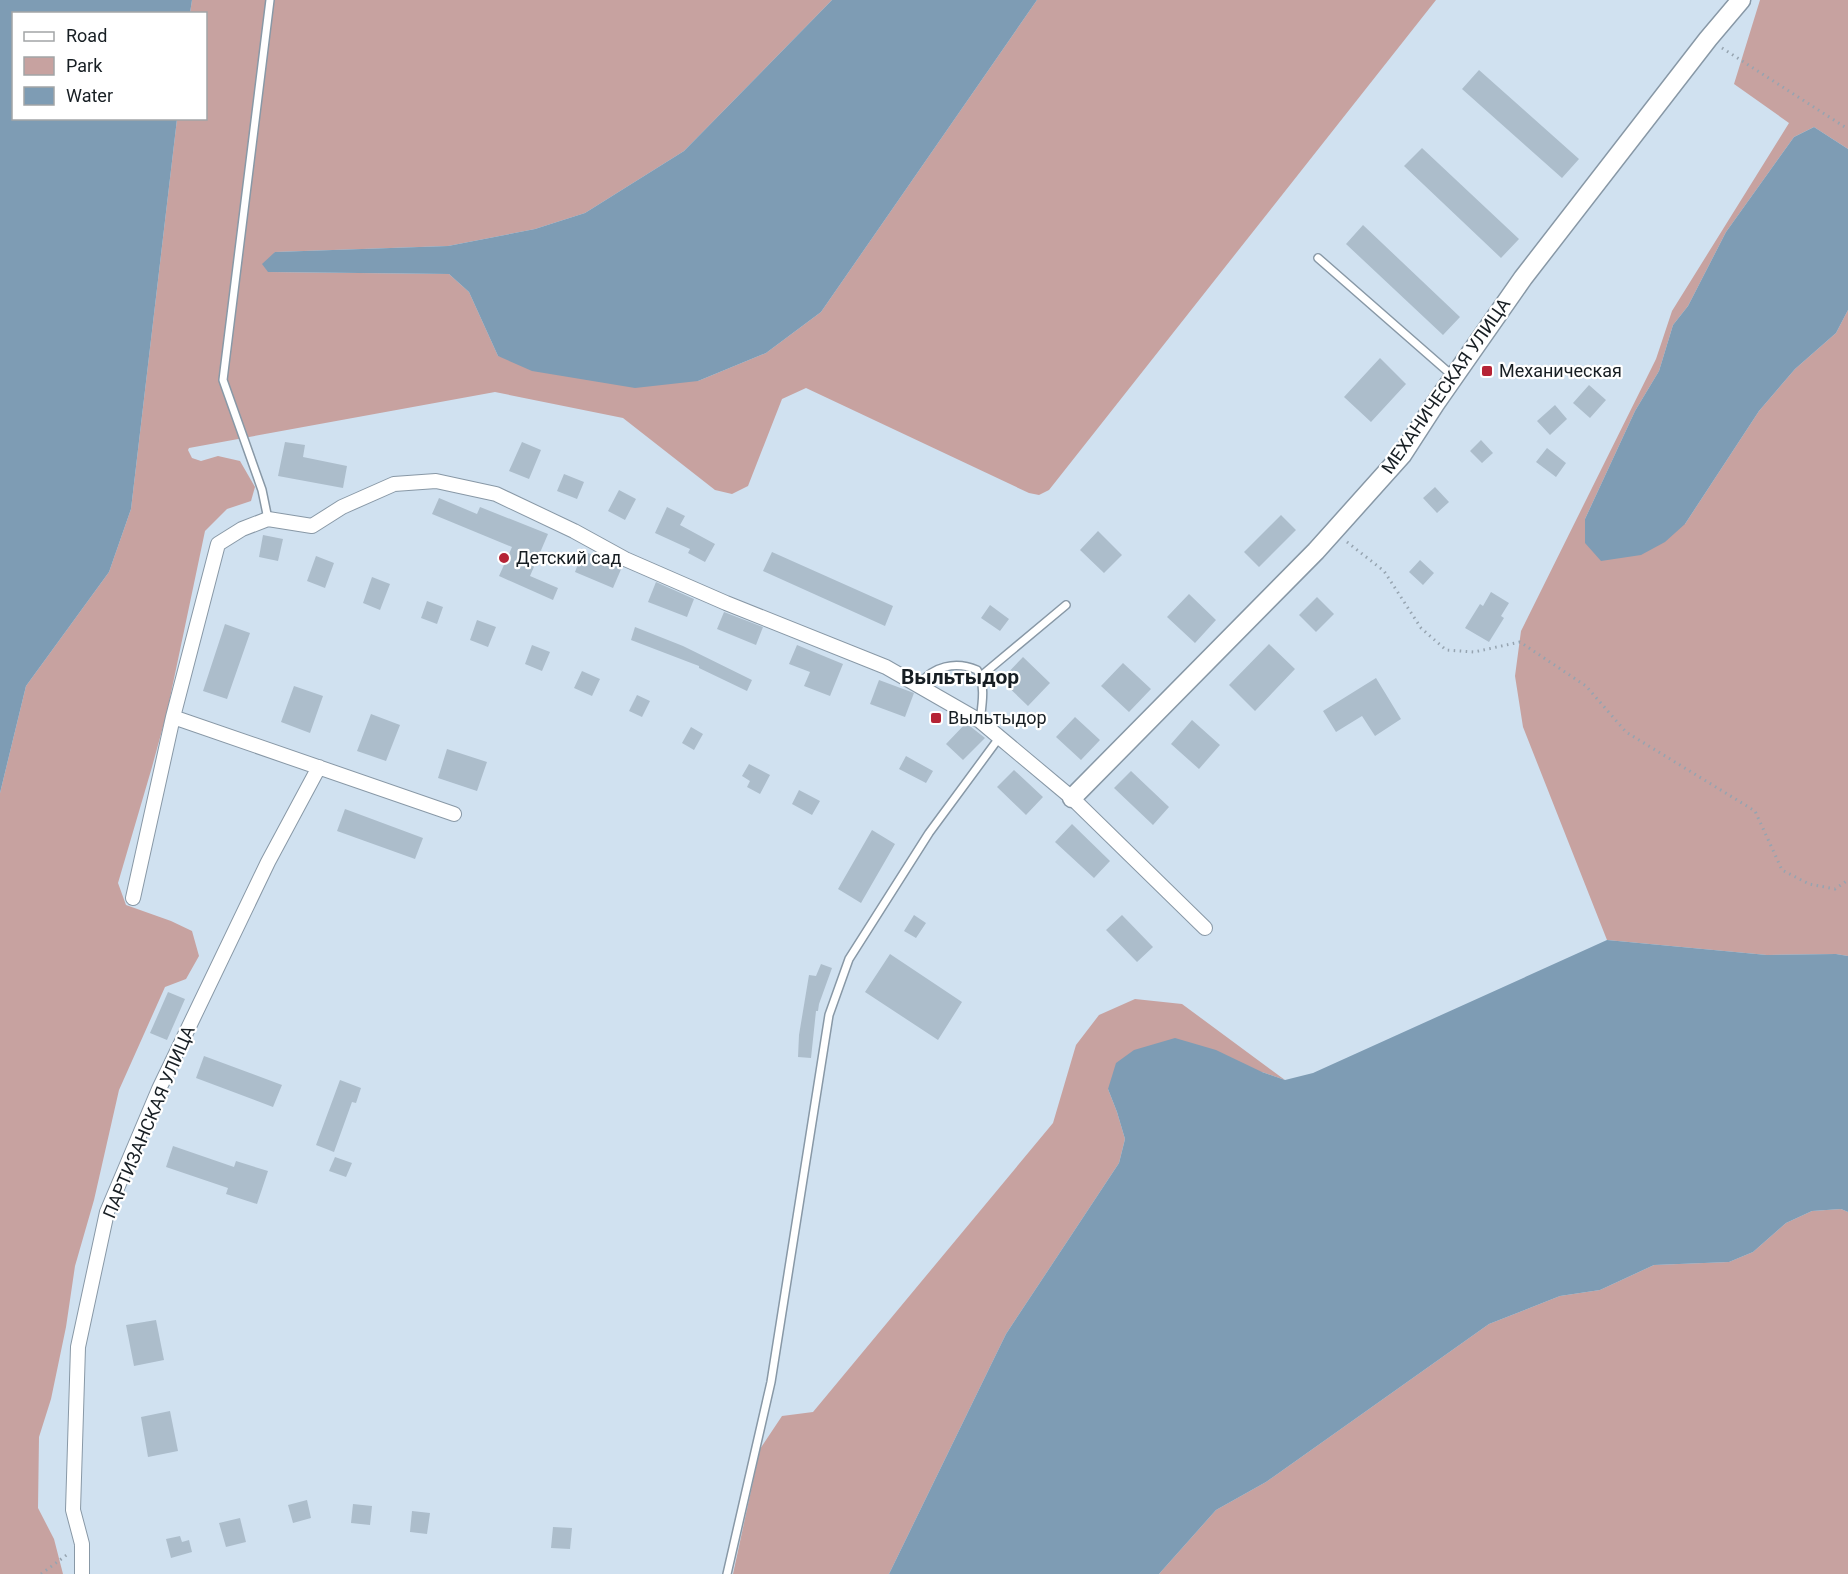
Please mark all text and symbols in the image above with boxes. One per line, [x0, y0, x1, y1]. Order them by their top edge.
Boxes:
legend [12, 12, 207, 120]
text: Road [66, 25, 107, 46]
text: Park [66, 55, 103, 76]
text: Water [66, 85, 113, 106]
street label: МЕХАНИЧЕСКАЯ УЛИЦА [1377, 294, 1514, 478]
place label: Механическая [1499, 360, 1622, 381]
marker: Механическая [1480, 364, 1494, 378]
place label: Детский сад [516, 547, 622, 568]
marker: Детский сад [497, 551, 511, 565]
district label: Выльтыдор [901, 665, 1019, 689]
place label: Выльтыдор [948, 707, 1047, 728]
marker: Выльтыдор [929, 711, 943, 725]
street label: ПАРТИЗАНСКАЯ УЛИЦА [98, 1022, 199, 1221]

